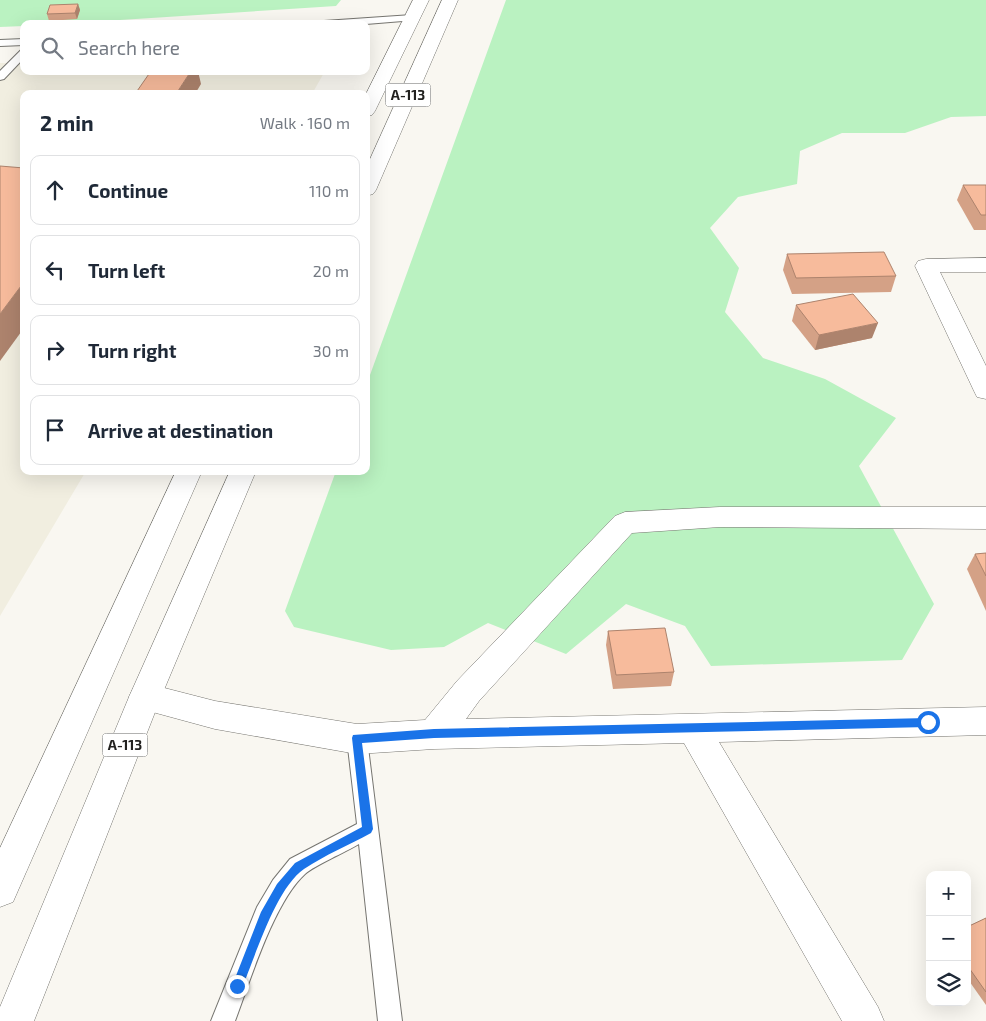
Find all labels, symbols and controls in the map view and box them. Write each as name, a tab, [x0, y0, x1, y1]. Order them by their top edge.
search box	[20, 20, 370, 75]
icon: search	[38, 34, 66, 62]
text: Search here	[78, 36, 180, 59]
road number: А-113	[386, 84, 430, 106]
text: 2 min	[40, 110, 94, 135]
text: Walk · 160 m	[260, 113, 350, 132]
icon: ahead	[41, 176, 69, 204]
text: Continue	[88, 179, 168, 202]
text: 110 m	[309, 181, 349, 200]
icon: left	[41, 256, 69, 284]
text: Turn left	[88, 259, 165, 282]
text: 20 m	[313, 261, 349, 280]
icon: right	[41, 336, 69, 364]
text: Turn right	[88, 339, 176, 362]
text: 30 m	[313, 341, 349, 360]
icon: arrive	[41, 416, 69, 444]
text: Arrive at destination	[88, 419, 273, 442]
route start	[917, 711, 940, 734]
road number: А-113	[102, 734, 148, 756]
map controls	[926, 871, 971, 1006]
button: +	[926, 871, 971, 916]
button: −	[926, 916, 971, 961]
button: layers	[926, 961, 971, 1006]
route end	[226, 975, 249, 998]

